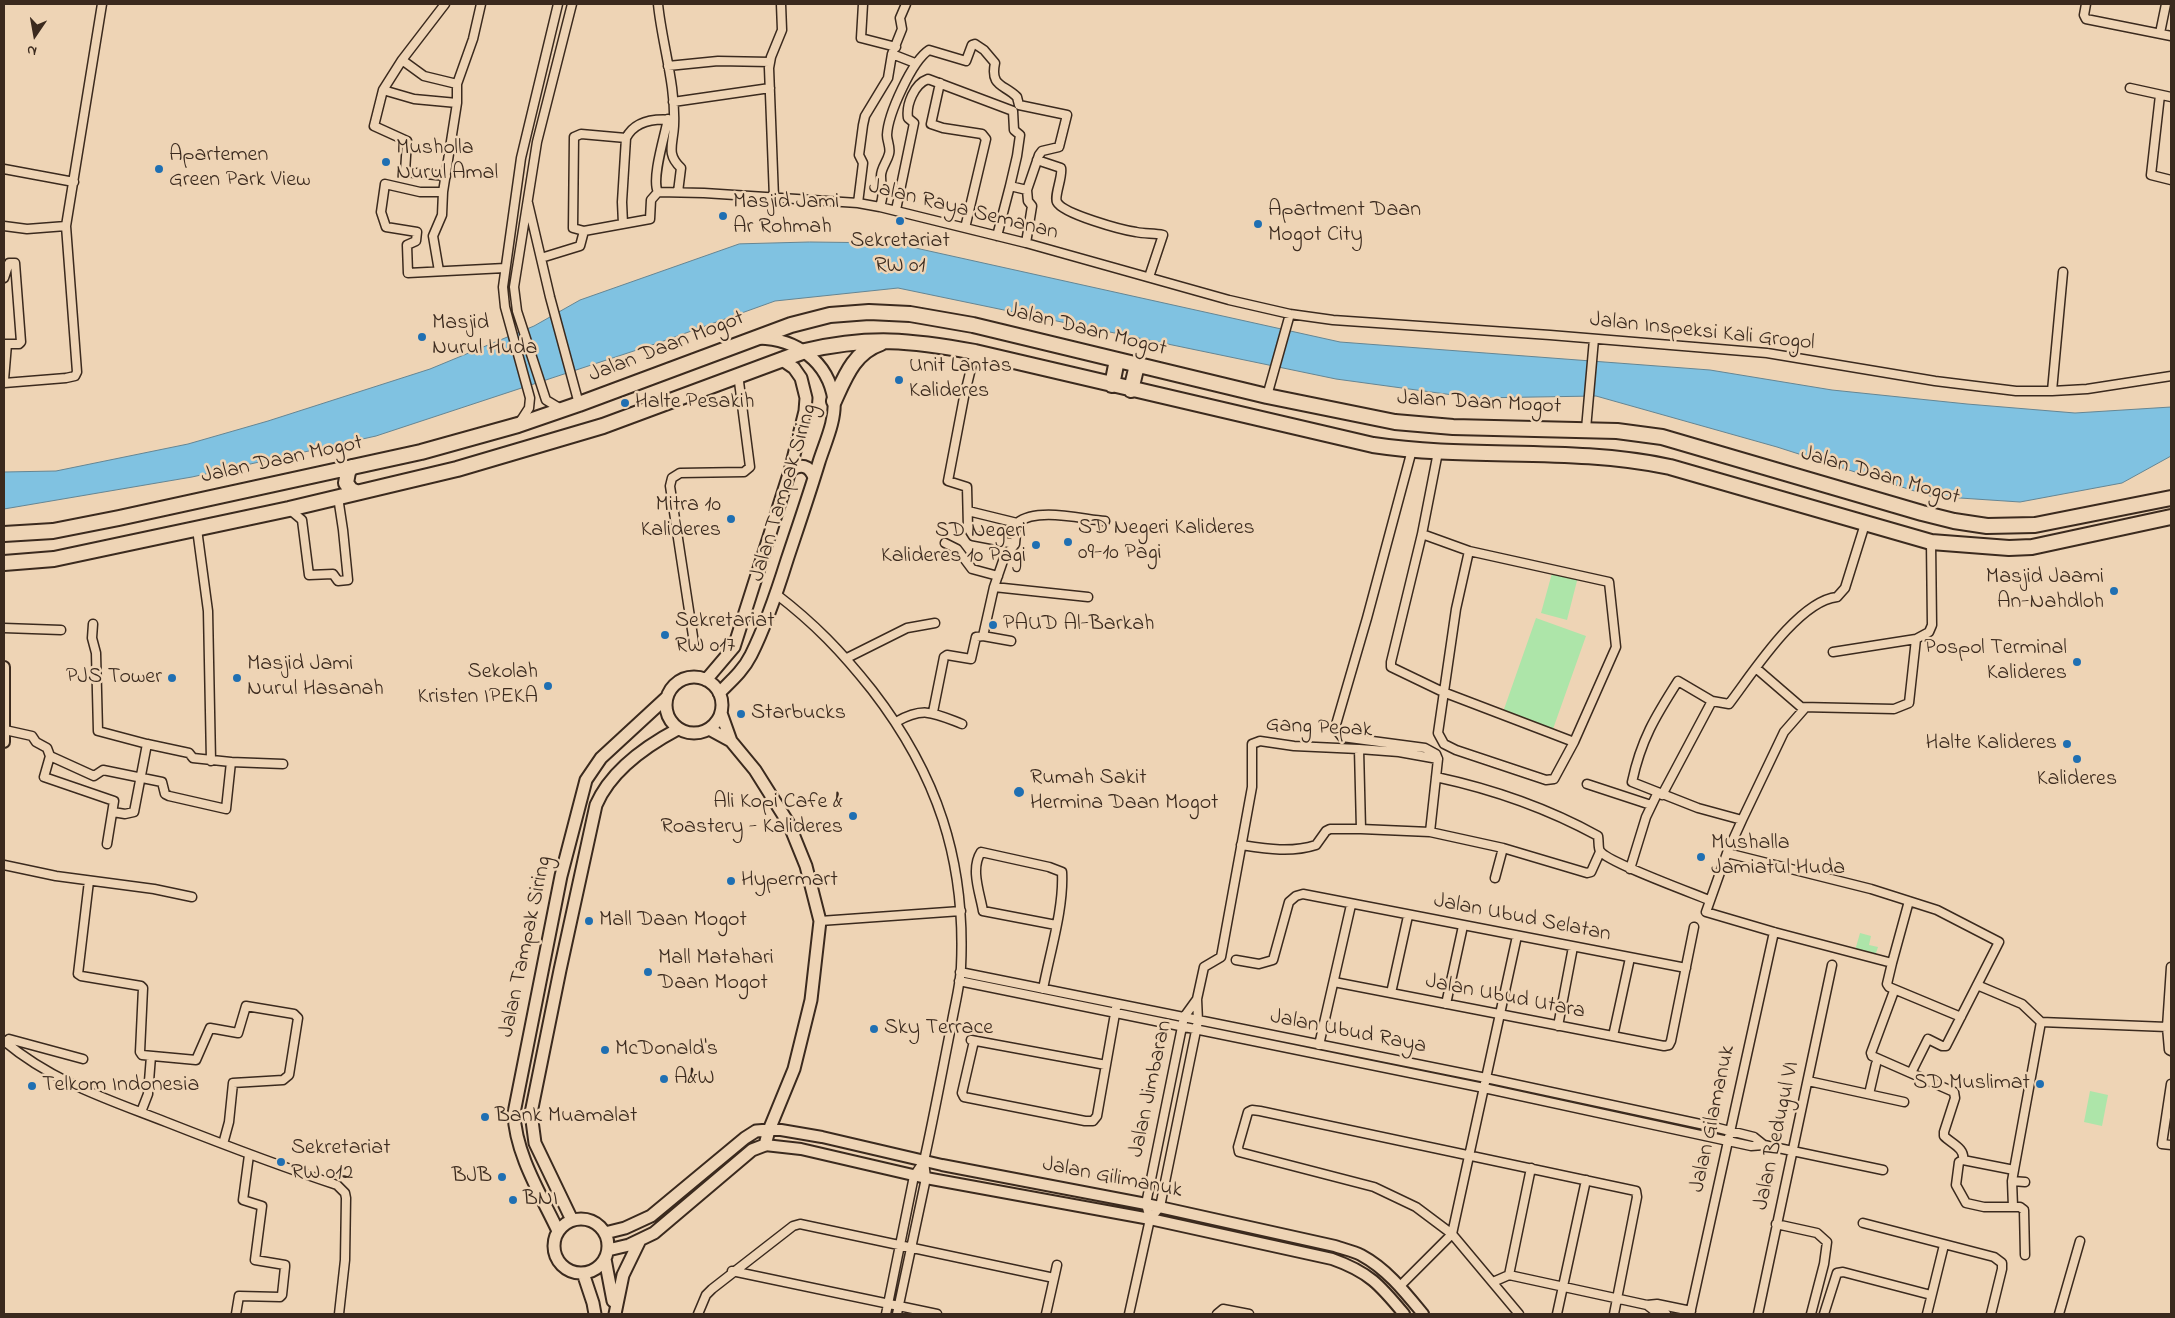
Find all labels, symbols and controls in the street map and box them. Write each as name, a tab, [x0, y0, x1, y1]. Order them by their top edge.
north arrow	[10, 10, 60, 60]
text: N	[25, 39, 39, 61]
place label: Musholla Nurul Amal	[396, 136, 498, 188]
place label: Apartemen Green Park View	[169, 143, 311, 194]
marker: Musholla Nurul Amal	[380, 156, 392, 168]
marker: Apartemen Green Park View	[153, 163, 165, 175]
street label: Jalan Raya Semanan	[865, 175, 1061, 247]
place label: Masjid Jami Ar Rohmah	[733, 190, 839, 242]
place label: Apartment Daan Mogot City	[1268, 198, 1421, 250]
marker: Masjid Jami Ar Rohmah	[717, 210, 729, 222]
marker: Sekretariat RW 01	[894, 215, 906, 227]
marker: Apartment Daan Mogot City	[1252, 218, 1264, 230]
place label: Sekretariat RW 01	[850, 229, 950, 280]
street label: Jalan Daan Mogot	[1003, 298, 1169, 364]
street label: Jalan Daan Mogot	[586, 306, 748, 390]
street label: Jalan Inspeksi Kali Grogol	[1588, 308, 1816, 358]
place label: Masjid Nurul Huda	[432, 311, 537, 362]
marker: Masjid Nurul Huda	[416, 331, 428, 343]
place label: Unit Lantas Kalideres	[909, 354, 1012, 406]
marker: Unit Lantas Kalideres	[893, 374, 905, 386]
street label: Jalan Daan Mogot	[1396, 387, 1562, 421]
place label: Halte Pesakih	[635, 390, 755, 416]
marker: Halte Pesakih	[619, 397, 631, 409]
street label: Jalan Tampak Siring	[745, 401, 825, 585]
street label: Jalan Daan Mogot	[199, 431, 365, 491]
street label: Jalan Daan Mogot	[1797, 442, 1963, 512]
place label: Mitra 10 Kalideres	[641, 493, 721, 544]
marker: Mitra 10 Kalideres	[725, 513, 737, 525]
place label: SD Negeri Kalideres 09-10 Pagi	[1078, 516, 1255, 568]
place label: SD Negeri Kalideres 10 Pagi	[881, 519, 1026, 570]
marker: SD Negeri Kalideres 09-10 Pagi	[1062, 536, 1074, 548]
marker: SD Negeri Kalideres 10 Pagi	[1030, 539, 1042, 551]
place label: Masjid Jaami An-Nahdloh	[1986, 565, 2104, 616]
marker: Masjid Jaami An-Nahdloh	[2108, 585, 2120, 597]
place label: Sekretariat RW 017	[675, 609, 775, 660]
place label: PAUD Al-Barkah	[1003, 612, 1154, 638]
marker: PAUD Al-Barkah	[987, 619, 999, 631]
marker: Sekretariat RW 017	[659, 629, 671, 641]
place label: Pospol Terminal Kalideres	[1924, 636, 2067, 688]
place label: Masjid Jami Nurul Hasanah	[247, 652, 384, 704]
marker: Pospol Terminal Kalideres	[2071, 656, 2083, 668]
place label: Sekolah Kristen IPEKA	[418, 660, 538, 711]
place label: PJS Tower	[66, 665, 162, 691]
marker: PJS Tower	[166, 672, 178, 684]
marker: Masjid Jami Nurul Hasanah	[231, 672, 243, 684]
marker: Sekolah Kristen IPEKA	[542, 680, 554, 692]
place label: Starbucks	[751, 701, 846, 727]
marker: Starbucks	[735, 708, 747, 720]
street label: Gang Pepak	[1265, 713, 1373, 745]
place label: Halte Kalideres	[1926, 731, 2057, 757]
marker: Halte Kalideres	[2061, 738, 2073, 750]
marker: Kalideres	[2071, 753, 2083, 765]
place label: Rumah Sakit Hermina Daan Mogot	[1030, 766, 1218, 818]
place label: Kalideres	[2037, 767, 2117, 793]
marker: Rumah Sakit Hermina Daan Mogot	[1012, 785, 1026, 799]
place label: Ali Kopi Cafe & Roastery - Kalideres	[660, 790, 843, 841]
marker: Ali Kopi Cafe & Roastery - Kalideres	[847, 810, 859, 822]
place label: Mushalla Jamiatul Huda	[1711, 831, 1845, 882]
marker: Mushalla Jamiatul Huda	[1695, 851, 1707, 863]
street label: Jalan Tampak Siring	[495, 854, 559, 1040]
place label: Hypermart	[741, 868, 838, 894]
marker: Hypermart	[725, 875, 737, 887]
street label: Jalan Ubud Selatan	[1431, 889, 1613, 949]
place label: Mall Daan Mogot	[599, 908, 747, 934]
marker: Mall Daan Mogot	[583, 915, 595, 927]
place label: Mall Matahari Daan Mogot	[658, 946, 774, 998]
marker: Mall Matahari Daan Mogot	[642, 966, 654, 978]
street label: Jalan Ubud Utara	[1423, 970, 1587, 1026]
street label: Jalan Ubud Raya	[1268, 1005, 1428, 1061]
place label: Sky Terrace	[884, 1016, 993, 1042]
street label: Jalan Jimbaran	[1125, 1018, 1179, 1160]
marker: Sky Terrace	[868, 1023, 880, 1035]
place label: McDonald's	[615, 1037, 718, 1063]
street label: Jalan Gilamanuk	[1686, 1043, 1742, 1195]
marker: McDonald's	[599, 1044, 611, 1056]
street label: Jalan Bedugul VI	[1749, 1059, 1807, 1213]
place label: A&W	[674, 1066, 715, 1092]
place label: SD Muslimat	[1913, 1071, 2030, 1097]
place label: Telkom Indonesia	[42, 1073, 199, 1099]
marker: A&W	[658, 1073, 670, 1085]
marker: SD Muslimat	[2034, 1078, 2046, 1090]
marker: Telkom Indonesia	[26, 1080, 38, 1092]
place label: Bank Muamalat	[495, 1104, 637, 1130]
marker: Bank Muamalat	[479, 1111, 491, 1123]
place label: Sekretariat RW 012	[291, 1136, 391, 1188]
street label: Jalan Gilimanuk	[1040, 1153, 1184, 1205]
marker: Sekretariat RW 012	[275, 1156, 287, 1168]
place label: BJB	[452, 1164, 492, 1190]
marker: BJB	[496, 1171, 508, 1183]
place label: BNI	[523, 1187, 558, 1213]
marker: BNI	[507, 1194, 519, 1206]

